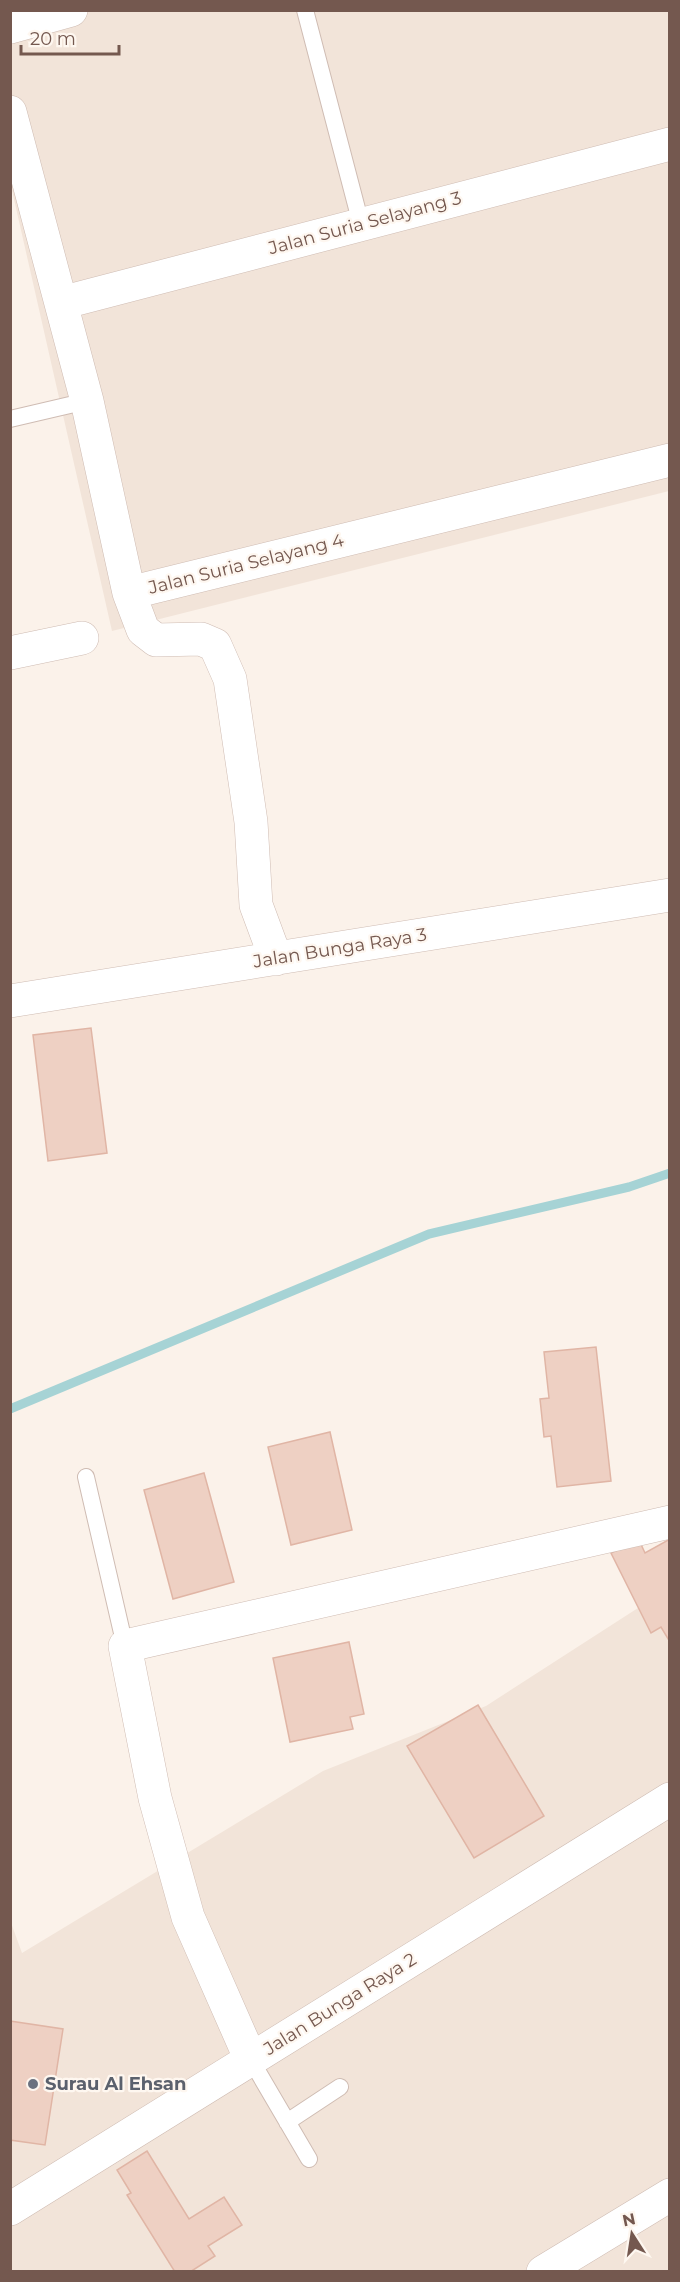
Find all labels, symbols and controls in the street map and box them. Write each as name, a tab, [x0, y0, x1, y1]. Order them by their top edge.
scale bar	[21, 18, 118, 56]
text: 20 m	[30, 28, 76, 50]
street label: Jalan Suria Selayang 3	[265, 187, 464, 260]
street label: Jalan Suria Selayang 4	[145, 529, 346, 599]
street label: Jalan Bunga Raya 3	[251, 923, 428, 973]
street label: Jalan Bunga Raya 2	[259, 1948, 420, 2060]
place label: Surau Al Ehsan	[45, 2073, 186, 2095]
marker: Surau Al Ehsan	[26, 2077, 40, 2091]
north arrow	[602, 2204, 662, 2264]
text: N	[621, 2209, 637, 2230]

